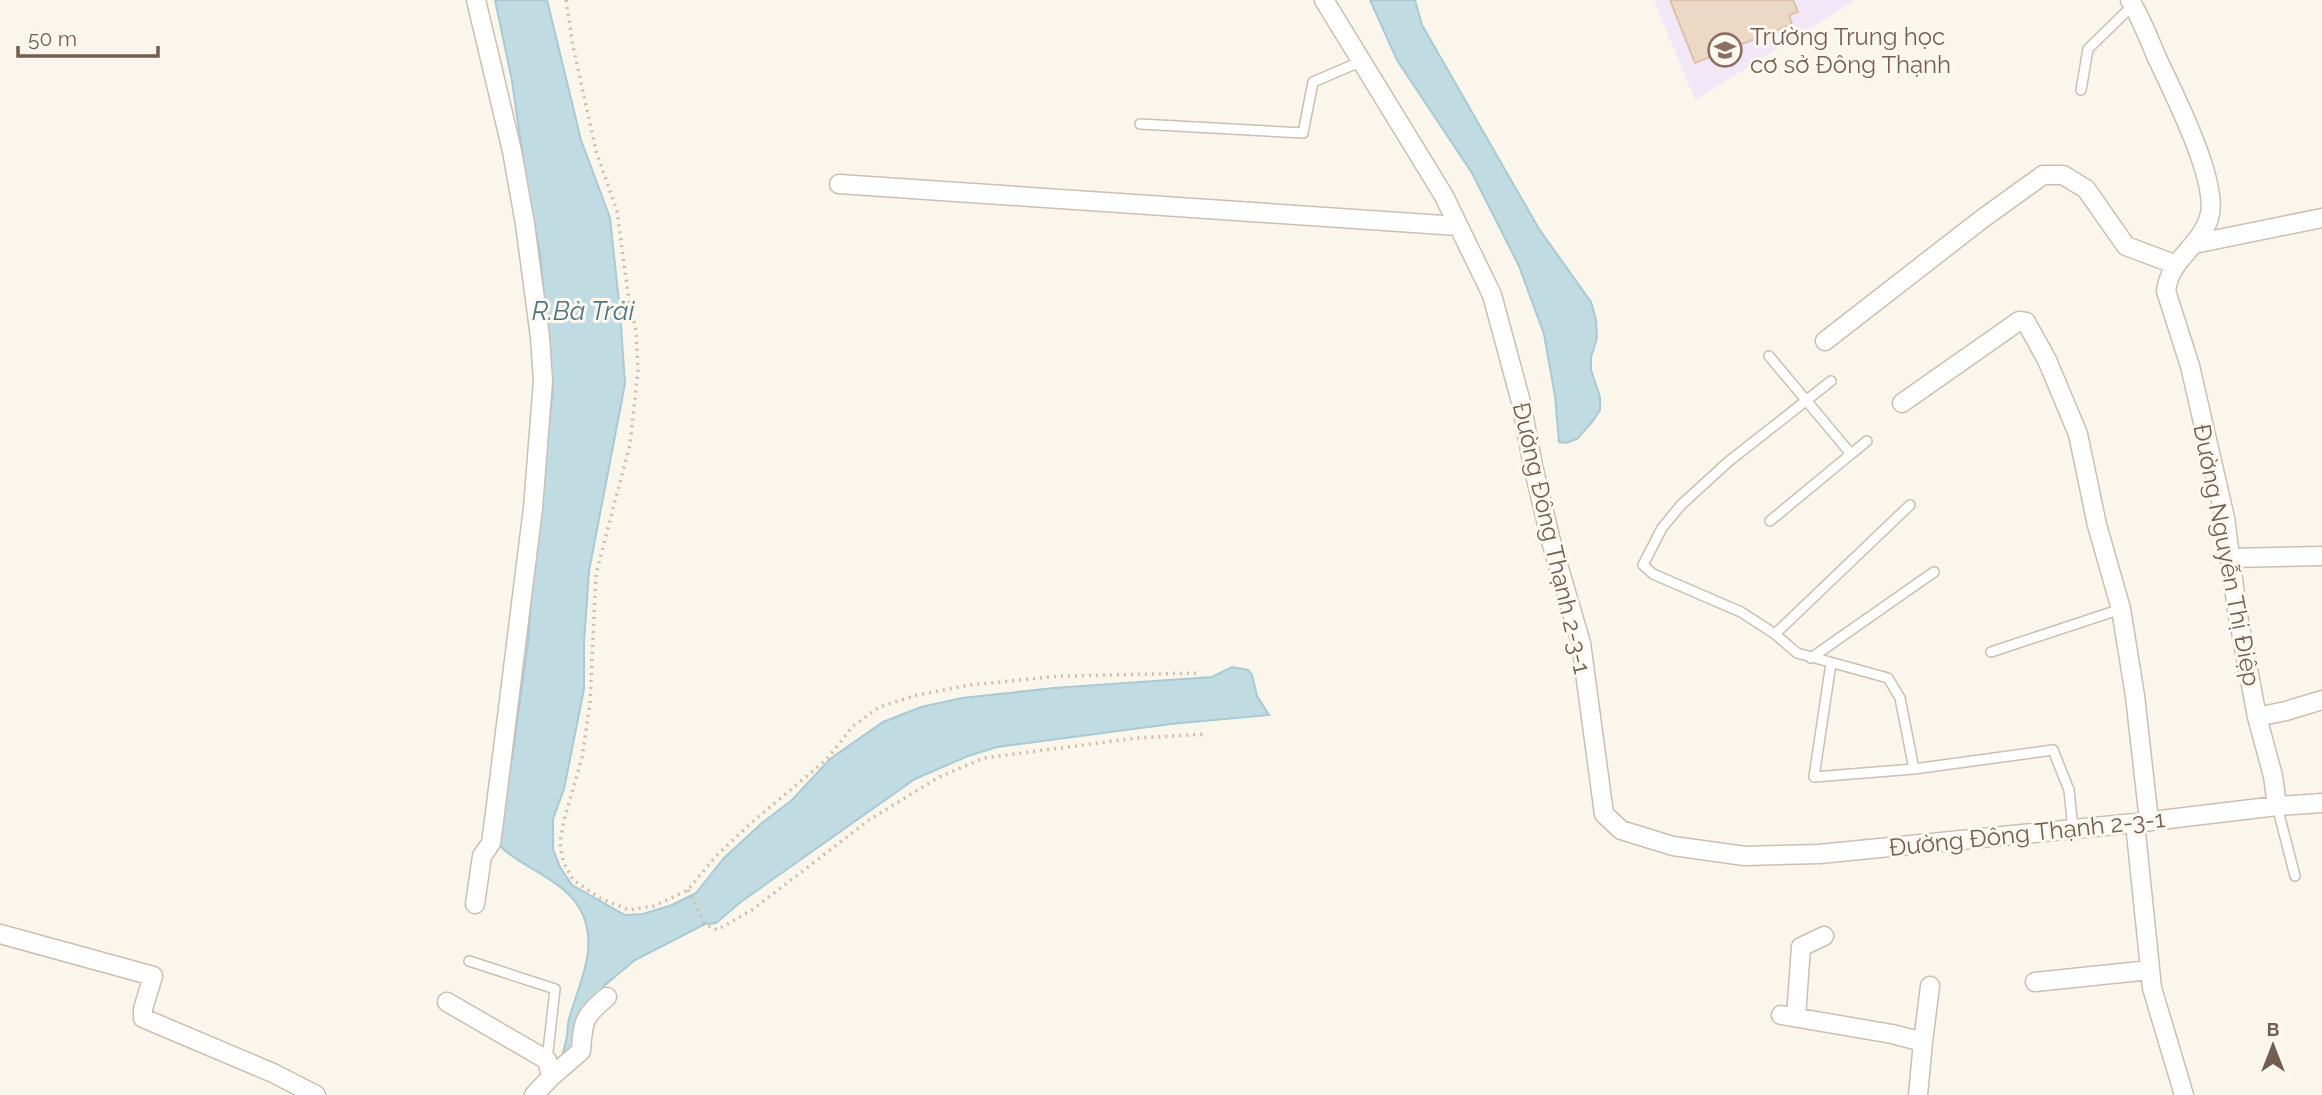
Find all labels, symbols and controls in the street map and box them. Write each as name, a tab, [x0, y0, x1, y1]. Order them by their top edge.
scale bar	[18, 14, 158, 58]
place label: Trường Trung học cơ sở Đông Thạnh	[1750, 22, 1951, 79]
text: 50 m	[28, 26, 77, 51]
school or university icon: Trường Trung học cơ sở Đông Thạnh	[1706, 31, 1744, 69]
water label: R.Bà Trải	[532, 296, 636, 326]
street label: Đường Đông Thạnh 2-3-1	[1507, 400, 1597, 676]
street label: Đường Nguyễn Thị Điệp	[2187, 422, 2267, 688]
street label: Đường Đông Thạnh 2-3-1	[1888, 804, 2166, 862]
north arrow	[2238, 1011, 2308, 1081]
text: B	[2267, 1018, 2280, 1040]

